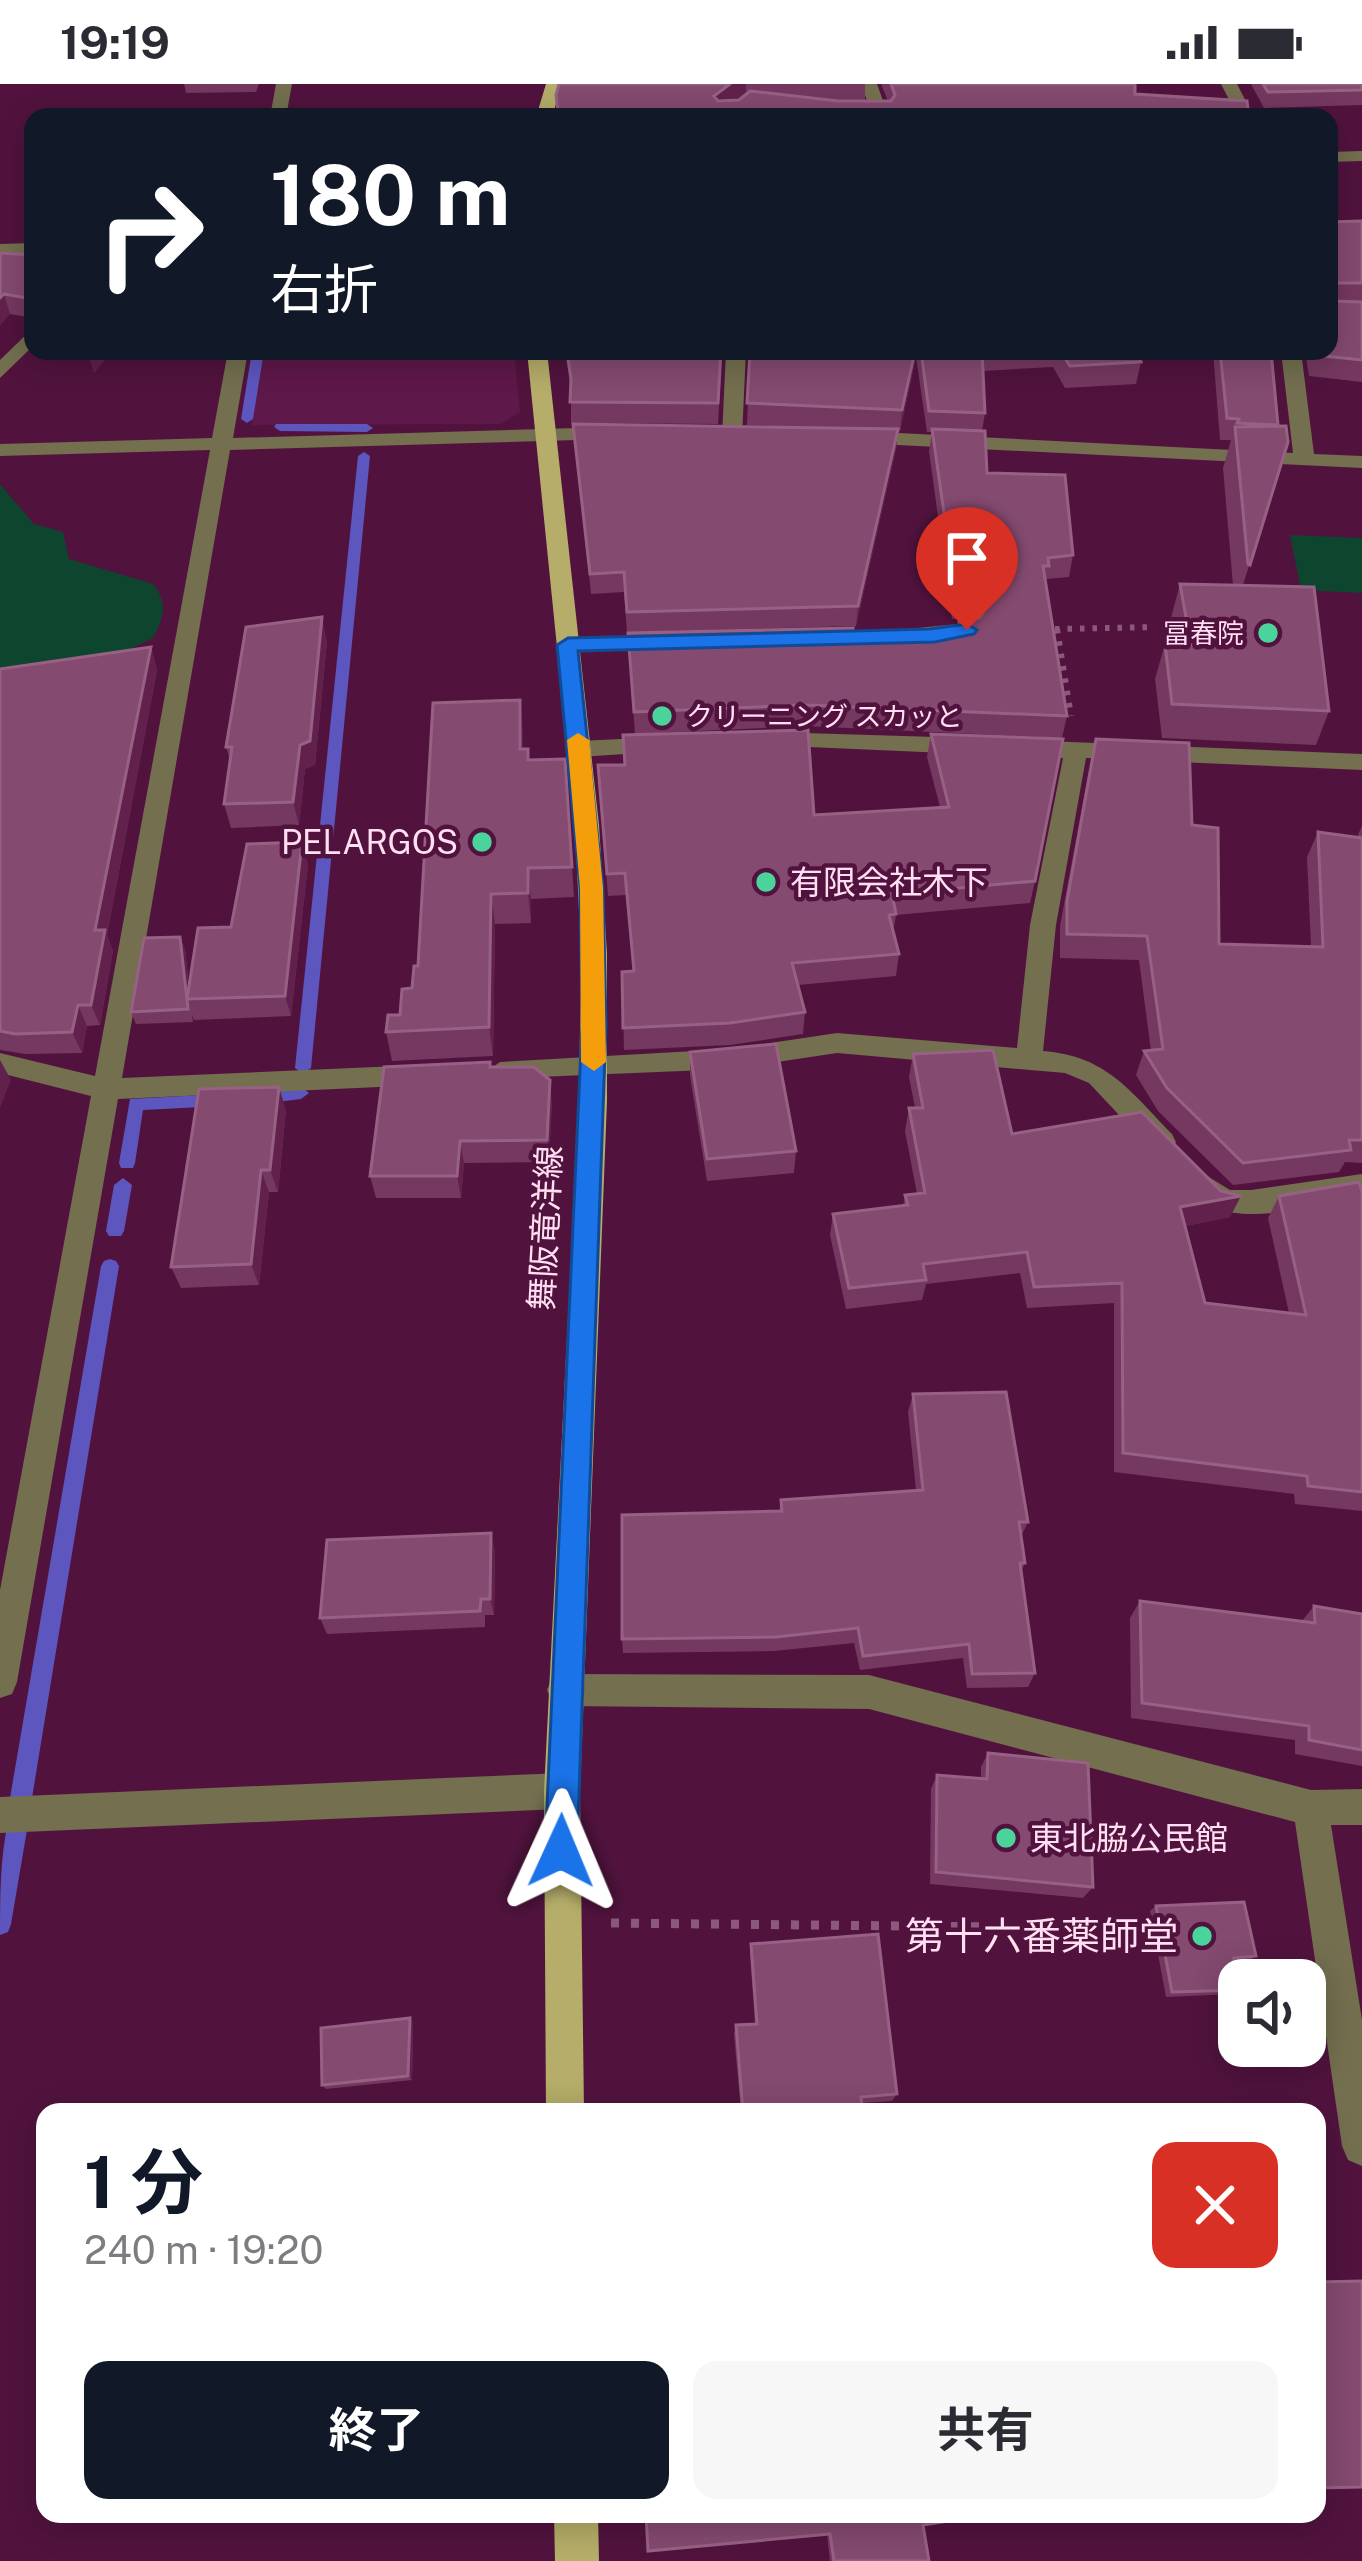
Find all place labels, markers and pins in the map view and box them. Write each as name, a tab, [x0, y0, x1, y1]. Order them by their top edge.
pin	[916, 507, 1018, 630]
place label: 冨春院	[1163, 617, 1244, 649]
marker: 冨春院	[1255, 620, 1281, 646]
place label: クリーニング スカッと	[686, 700, 963, 732]
marker: クリーニング スカッと	[649, 703, 675, 729]
place label: PELARGOS	[281, 823, 458, 861]
marker: PELARGOS	[469, 829, 495, 855]
place label: 有限会社木下	[790, 863, 988, 901]
marker: 有限会社木下	[753, 869, 779, 895]
place label: 東北脇公民館	[1030, 1819, 1228, 1857]
marker: 東北脇公民館	[993, 1825, 1019, 1851]
place label: 第十六番薬師堂	[905, 1913, 1178, 1959]
marker: 第十六番薬師堂	[1189, 1923, 1215, 1949]

